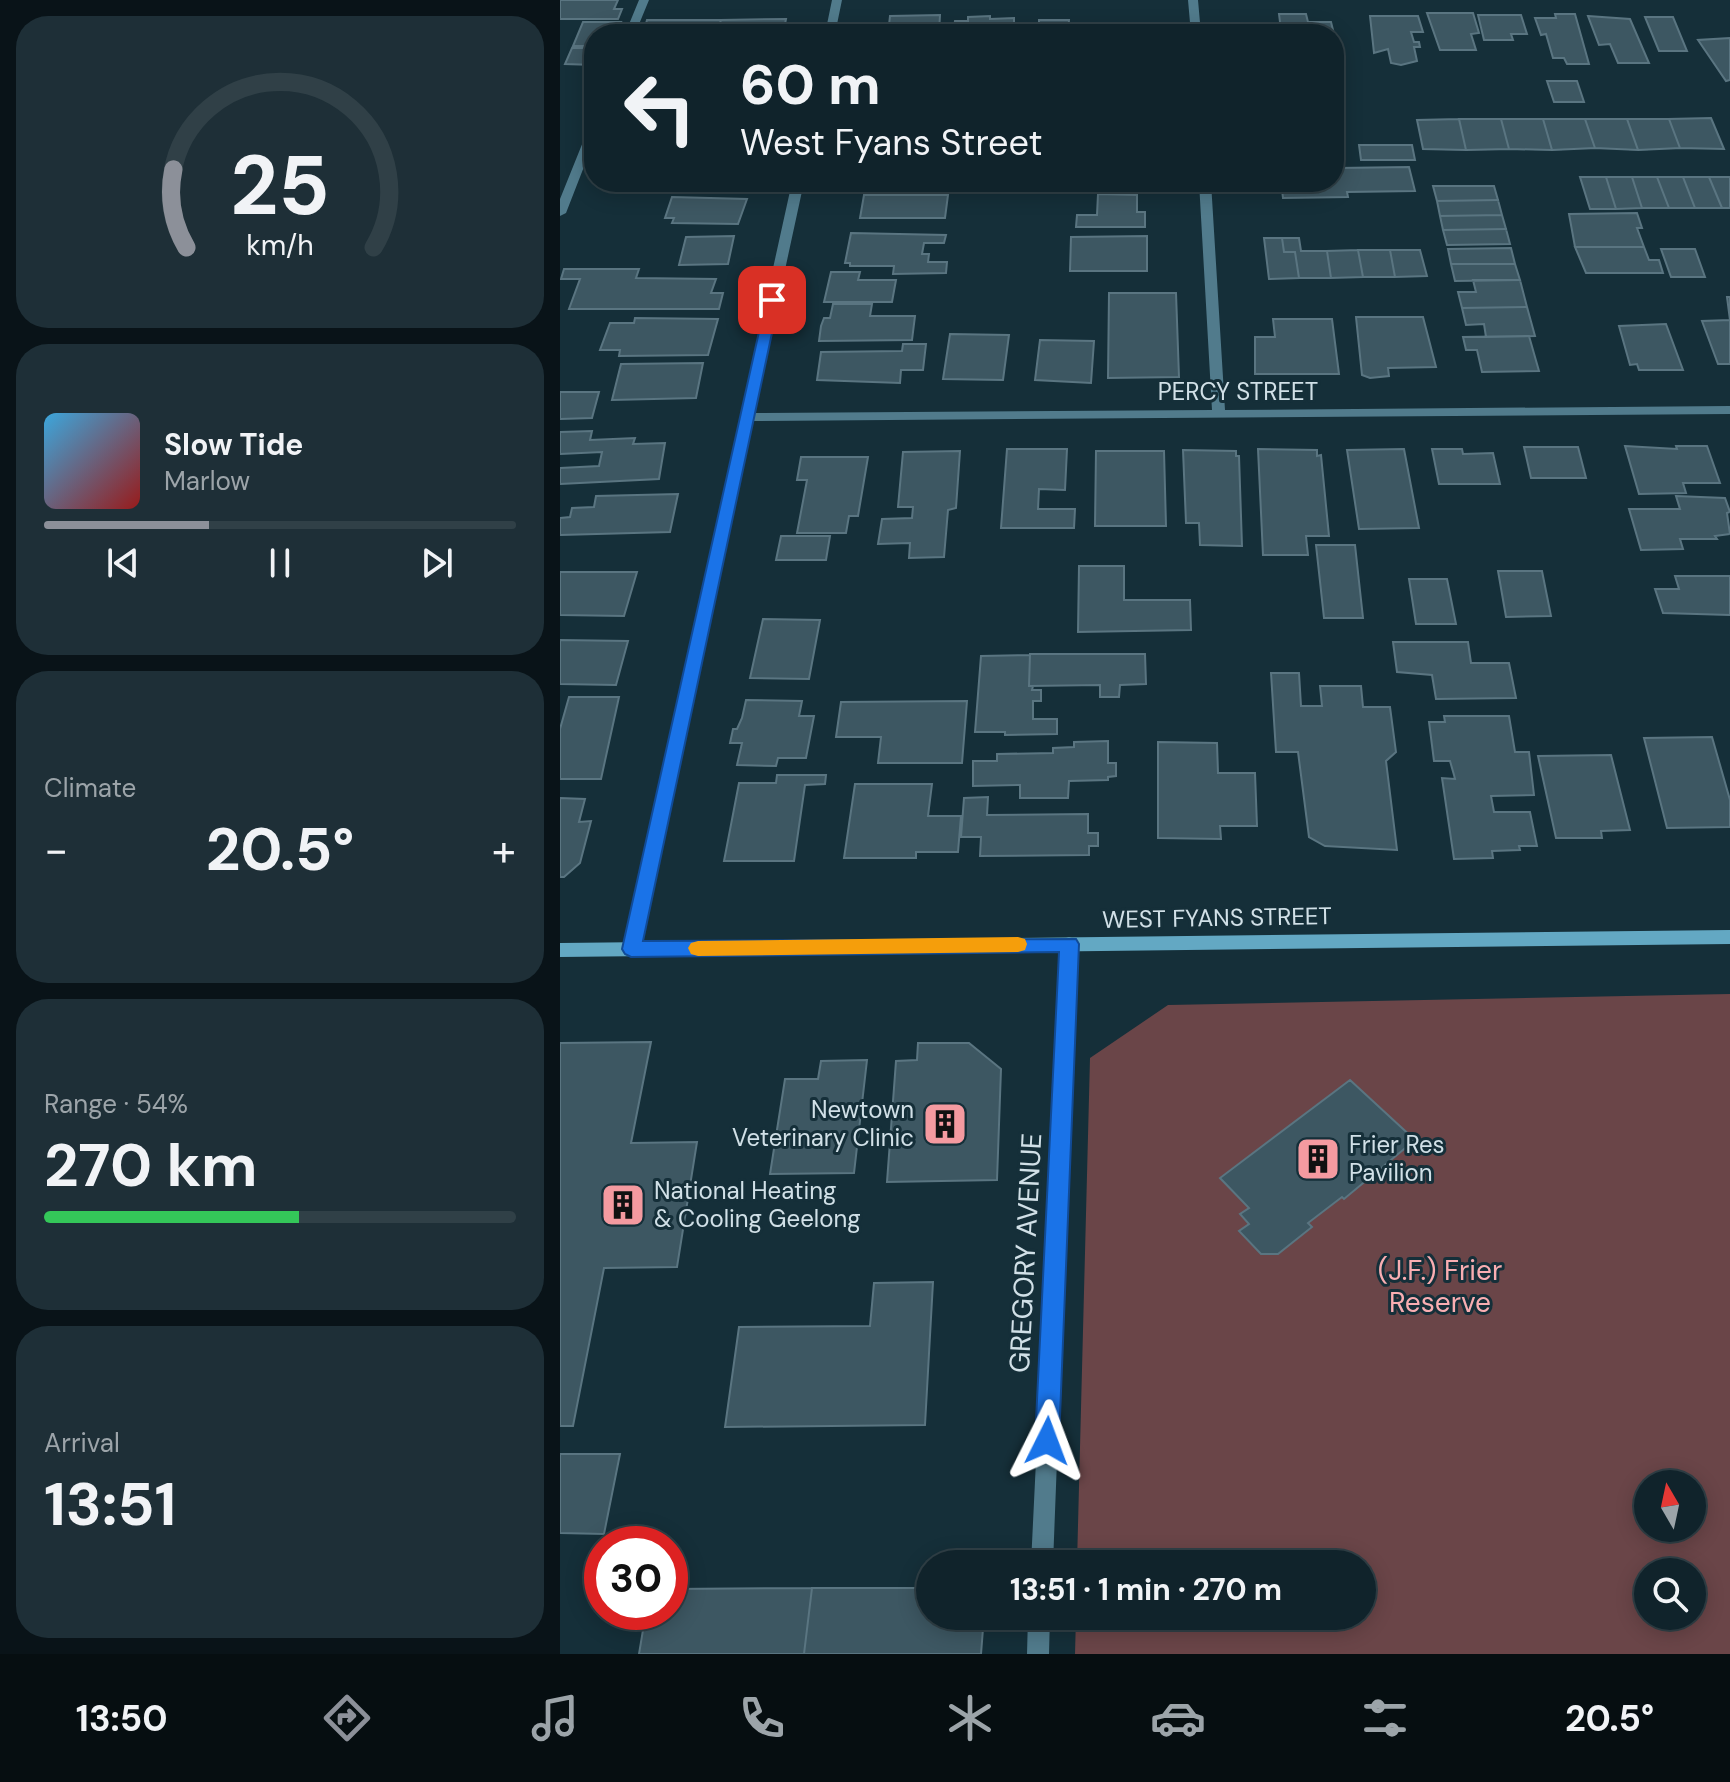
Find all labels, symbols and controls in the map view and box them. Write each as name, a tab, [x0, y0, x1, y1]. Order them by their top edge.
text: 60 m	[740, 48, 881, 121]
icon: left	[608, 56, 712, 160]
text: West Fyans Street	[740, 119, 1043, 166]
text: 25	[230, 130, 330, 239]
text: km/h	[246, 227, 314, 264]
pin	[738, 266, 806, 334]
icon: arrive	[750, 278, 794, 322]
street label: PERCY STREET	[1158, 376, 1318, 407]
text: Slow Tide	[164, 425, 303, 464]
text: Marlow	[164, 464, 250, 498]
icon: previous	[101, 541, 145, 585]
icon: pause	[258, 541, 302, 585]
icon: next	[415, 541, 459, 585]
text: Climate	[44, 771, 136, 805]
text: 20.5°	[206, 810, 354, 889]
text: −	[44, 821, 68, 879]
text: +	[492, 821, 516, 879]
street label: WEST FYANS STREET	[1102, 900, 1332, 935]
text: Range · 54%	[44, 1087, 188, 1121]
place label: Newtown Veterinary Clinic	[732, 1094, 914, 1153]
building icon: Newtown Veterinary Clinic	[921, 1100, 969, 1148]
text: 270 km	[44, 1126, 258, 1205]
place label: Frier Res Pavilion	[1349, 1129, 1445, 1188]
street label: GREGORY AVENUE	[1001, 1132, 1050, 1374]
building icon: Frier Res Pavilion	[1294, 1135, 1342, 1183]
place label: National Heating & Cooling Geelong	[654, 1175, 861, 1234]
building icon: National Heating & Cooling Geelong	[599, 1181, 647, 1229]
park label: (J.F.) Frier Reserve	[1378, 1252, 1502, 1321]
position arrow	[1005, 1399, 1089, 1483]
text: Arrival	[44, 1426, 120, 1460]
text: 13:51	[44, 1465, 176, 1544]
north arrow	[1634, 1470, 1706, 1542]
map controls	[1634, 1470, 1706, 1630]
speed limit sign: 30	[584, 1526, 688, 1630]
button: search	[1634, 1558, 1706, 1630]
text: 13:51 · 1 min · 270 m	[1010, 1570, 1282, 1609]
icon: directions	[319, 1690, 375, 1746]
icon: music	[527, 1690, 583, 1746]
icon: phone	[734, 1690, 790, 1746]
icon: climate	[942, 1690, 998, 1746]
icon: car	[1150, 1690, 1206, 1746]
icon: filters	[1357, 1690, 1413, 1746]
text: 13:50	[76, 1695, 168, 1742]
text: 20.5°	[1565, 1695, 1654, 1742]

